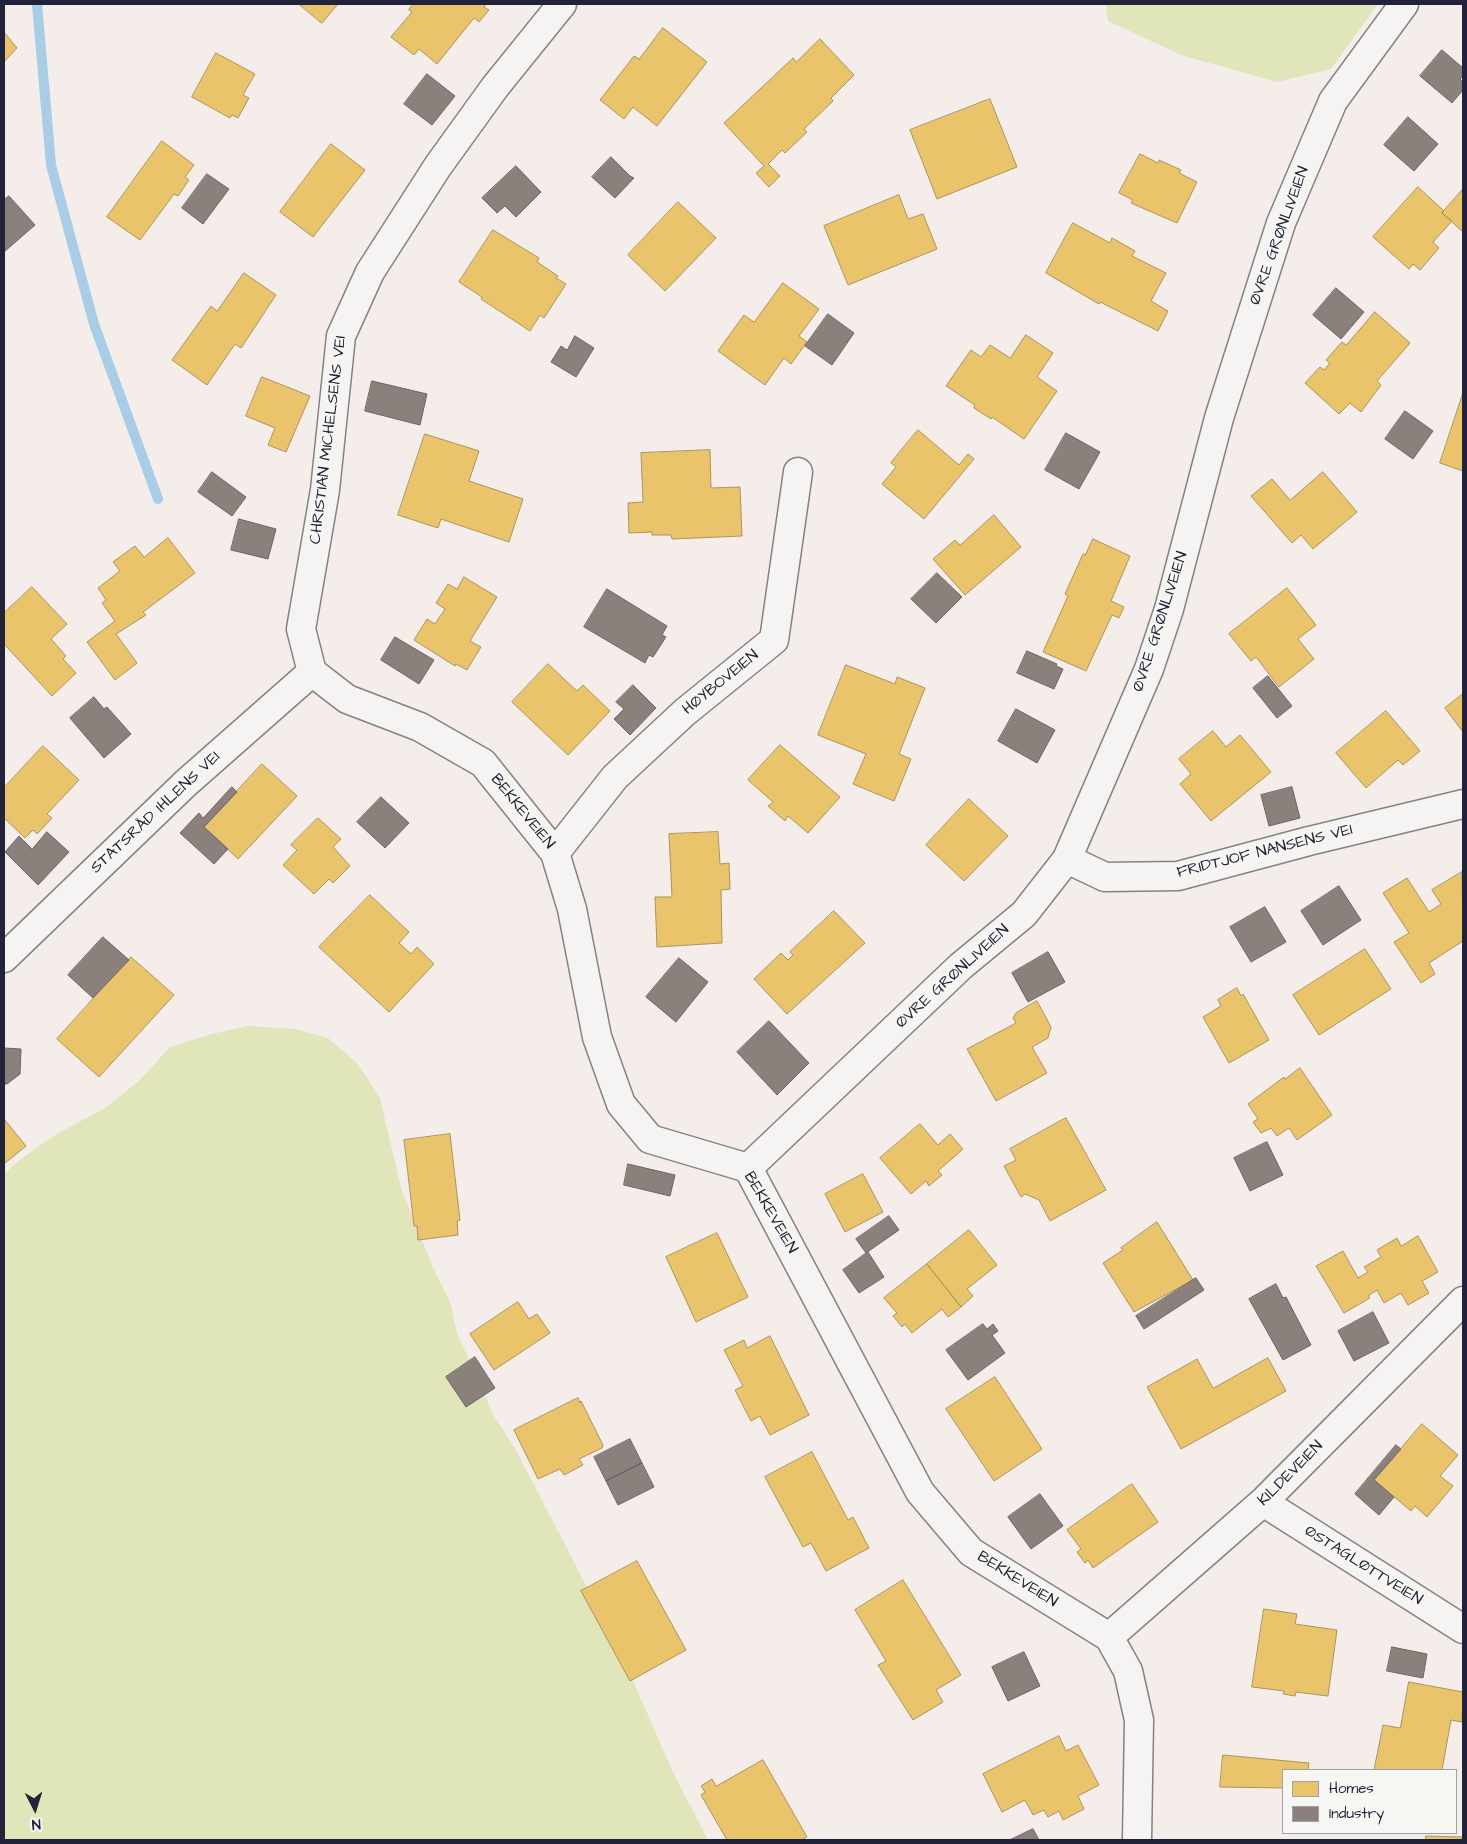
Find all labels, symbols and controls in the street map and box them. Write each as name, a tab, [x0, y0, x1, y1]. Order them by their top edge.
street label: ØVRE GRØNLIVEIEN	[1246, 164, 1314, 308]
street label: CHRISTIAN MICHELSENS VEI	[307, 335, 351, 545]
street label: ØVRE GRØNLIVEIEN	[1129, 550, 1193, 694]
street label: HØYBOVEIEN	[679, 646, 763, 720]
street label: STATSRÅD IHLENS VEI	[87, 748, 225, 878]
street label: BEKKEVEIEN	[486, 771, 558, 853]
street label: FRIDTJOF NANSENS VEI	[1175, 821, 1355, 883]
street label: ØVRE GRØNLIVEIEN	[892, 921, 1014, 1033]
street label: BEKKEVEIEN	[739, 1169, 801, 1257]
street label: KILDEVEIEN	[1254, 1437, 1328, 1511]
street label: ØSTAGLØTTVEIEN	[1300, 1522, 1426, 1610]
street label: BEKKEVEIEN	[973, 1548, 1061, 1612]
legend	[1282, 1769, 1457, 1834]
text: Homes	[1329, 1778, 1374, 1799]
north arrow	[10, 1784, 60, 1834]
text: Industry	[1329, 1803, 1384, 1824]
text: N	[31, 1814, 42, 1834]

